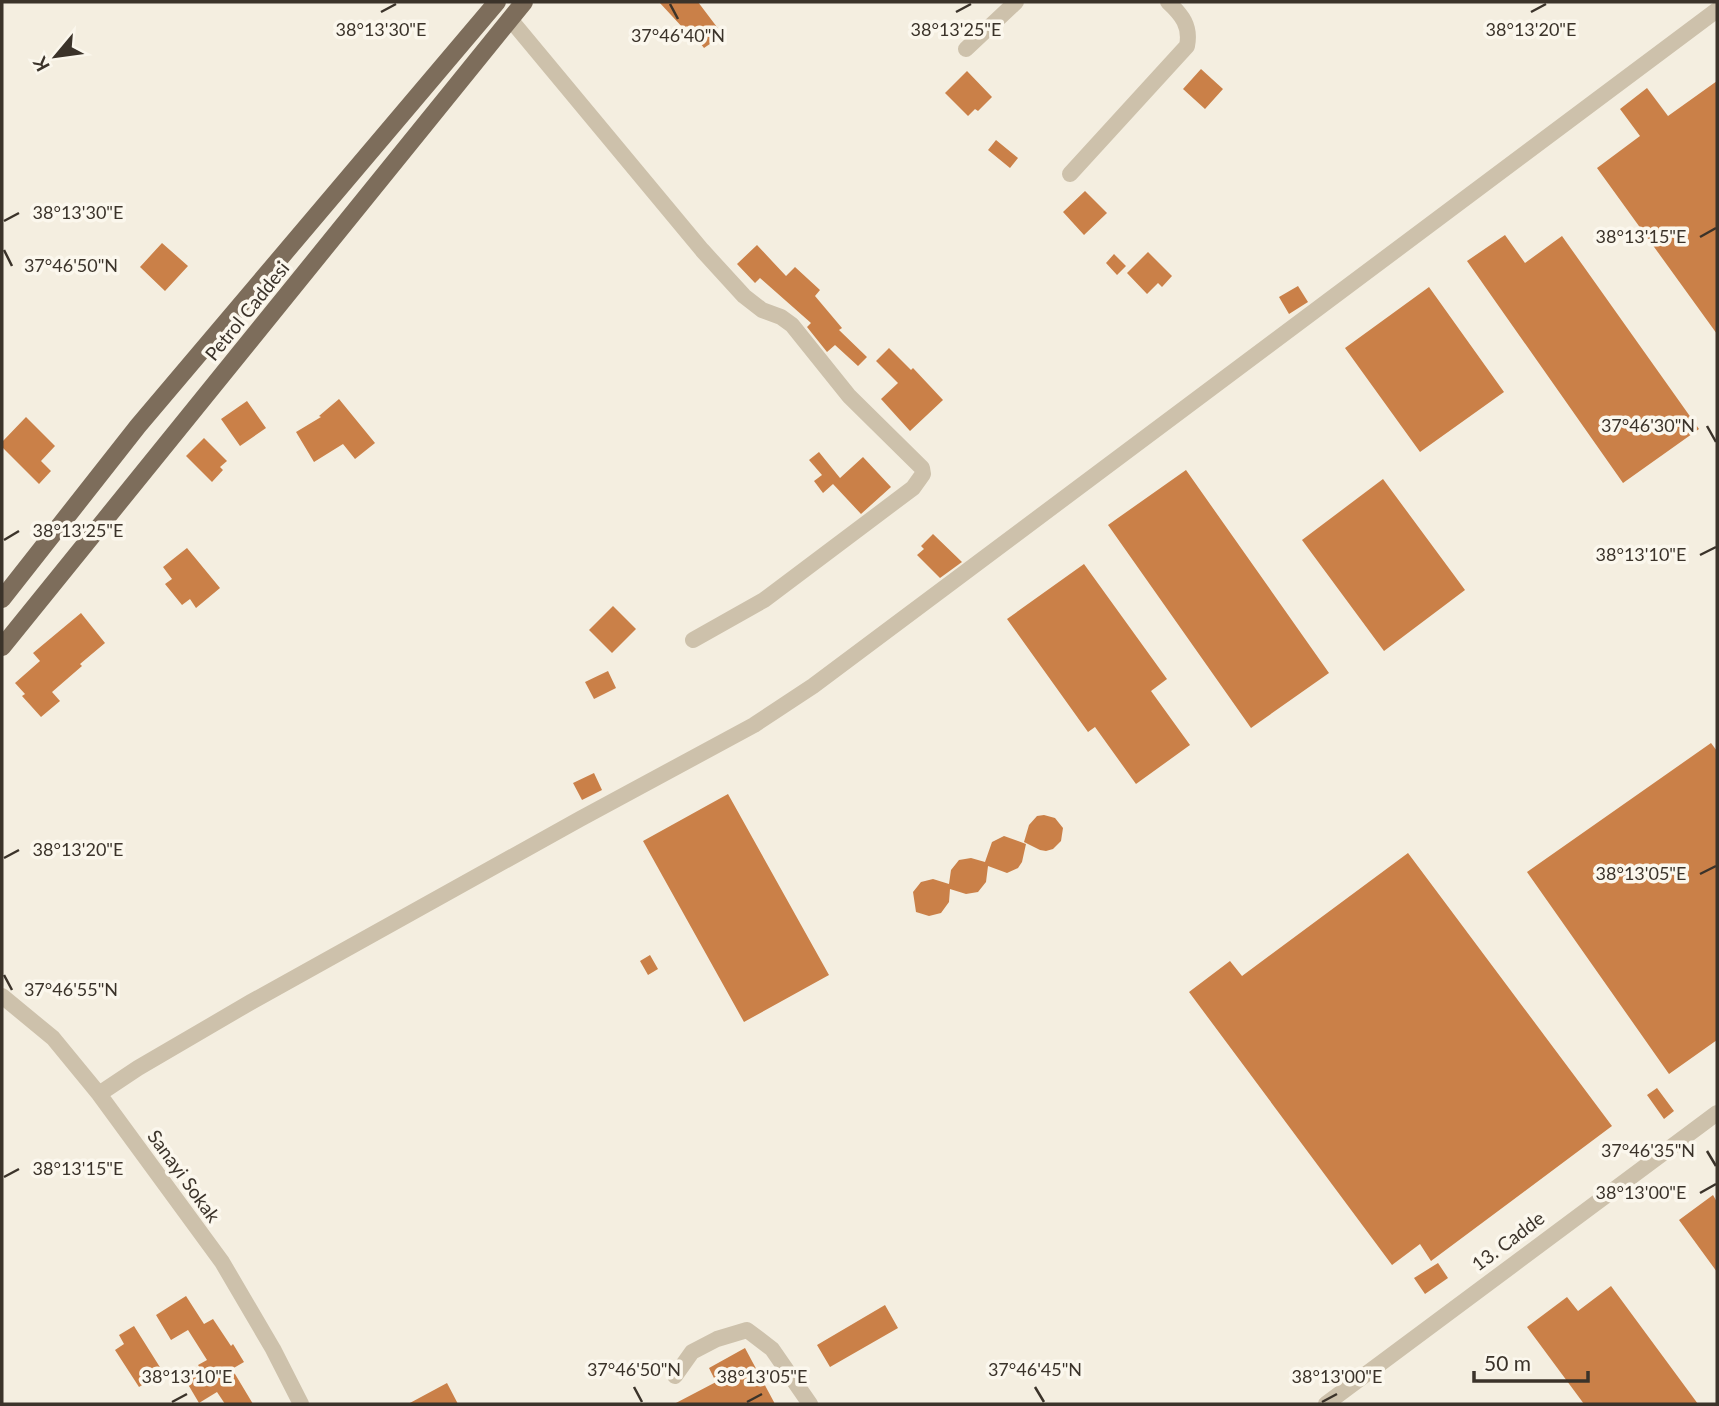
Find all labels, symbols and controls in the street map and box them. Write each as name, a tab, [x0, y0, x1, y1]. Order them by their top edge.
text: 38°13'30"E	[336, 18, 426, 40]
text: 38°13'25"E	[911, 18, 1001, 40]
text: 38°13'20"E	[1486, 18, 1576, 40]
north arrow	[21, 21, 91, 91]
text: 37°46'40"N	[631, 24, 725, 46]
text: K	[27, 52, 54, 76]
text: 38°13'30"E	[33, 201, 123, 223]
text: 38°13'15"E	[1596, 225, 1686, 247]
text: 37°46'50"N	[24, 254, 118, 276]
street label: Petrol Caddesi	[200, 257, 293, 365]
text: 37°46'30"N	[1601, 414, 1695, 436]
text: 38°13'25"E	[33, 519, 123, 541]
text: 38°13'10"E	[1596, 543, 1686, 565]
text: 38°13'20"E	[33, 838, 123, 860]
text: 38°13'05"E	[1596, 862, 1686, 884]
text: 37°46'55"N	[24, 978, 118, 1000]
street label: Sanayi Sokak	[143, 1125, 226, 1227]
text: 37°46'35"N	[1601, 1139, 1695, 1161]
text: 38°13'15"E	[33, 1157, 123, 1179]
text: 38°13'00"E	[1596, 1181, 1686, 1203]
street label: 13. Cadde	[1467, 1206, 1548, 1275]
scale bar	[1474, 1340, 1588, 1384]
text: 50 m	[1484, 1350, 1531, 1375]
text: 37°46'50"N	[587, 1358, 681, 1380]
text: 37°46'45"N	[988, 1358, 1082, 1380]
text: 38°13'10"E	[142, 1365, 232, 1387]
text: 38°13'05"E	[717, 1365, 807, 1387]
text: 38°13'00"E	[1292, 1365, 1382, 1387]

